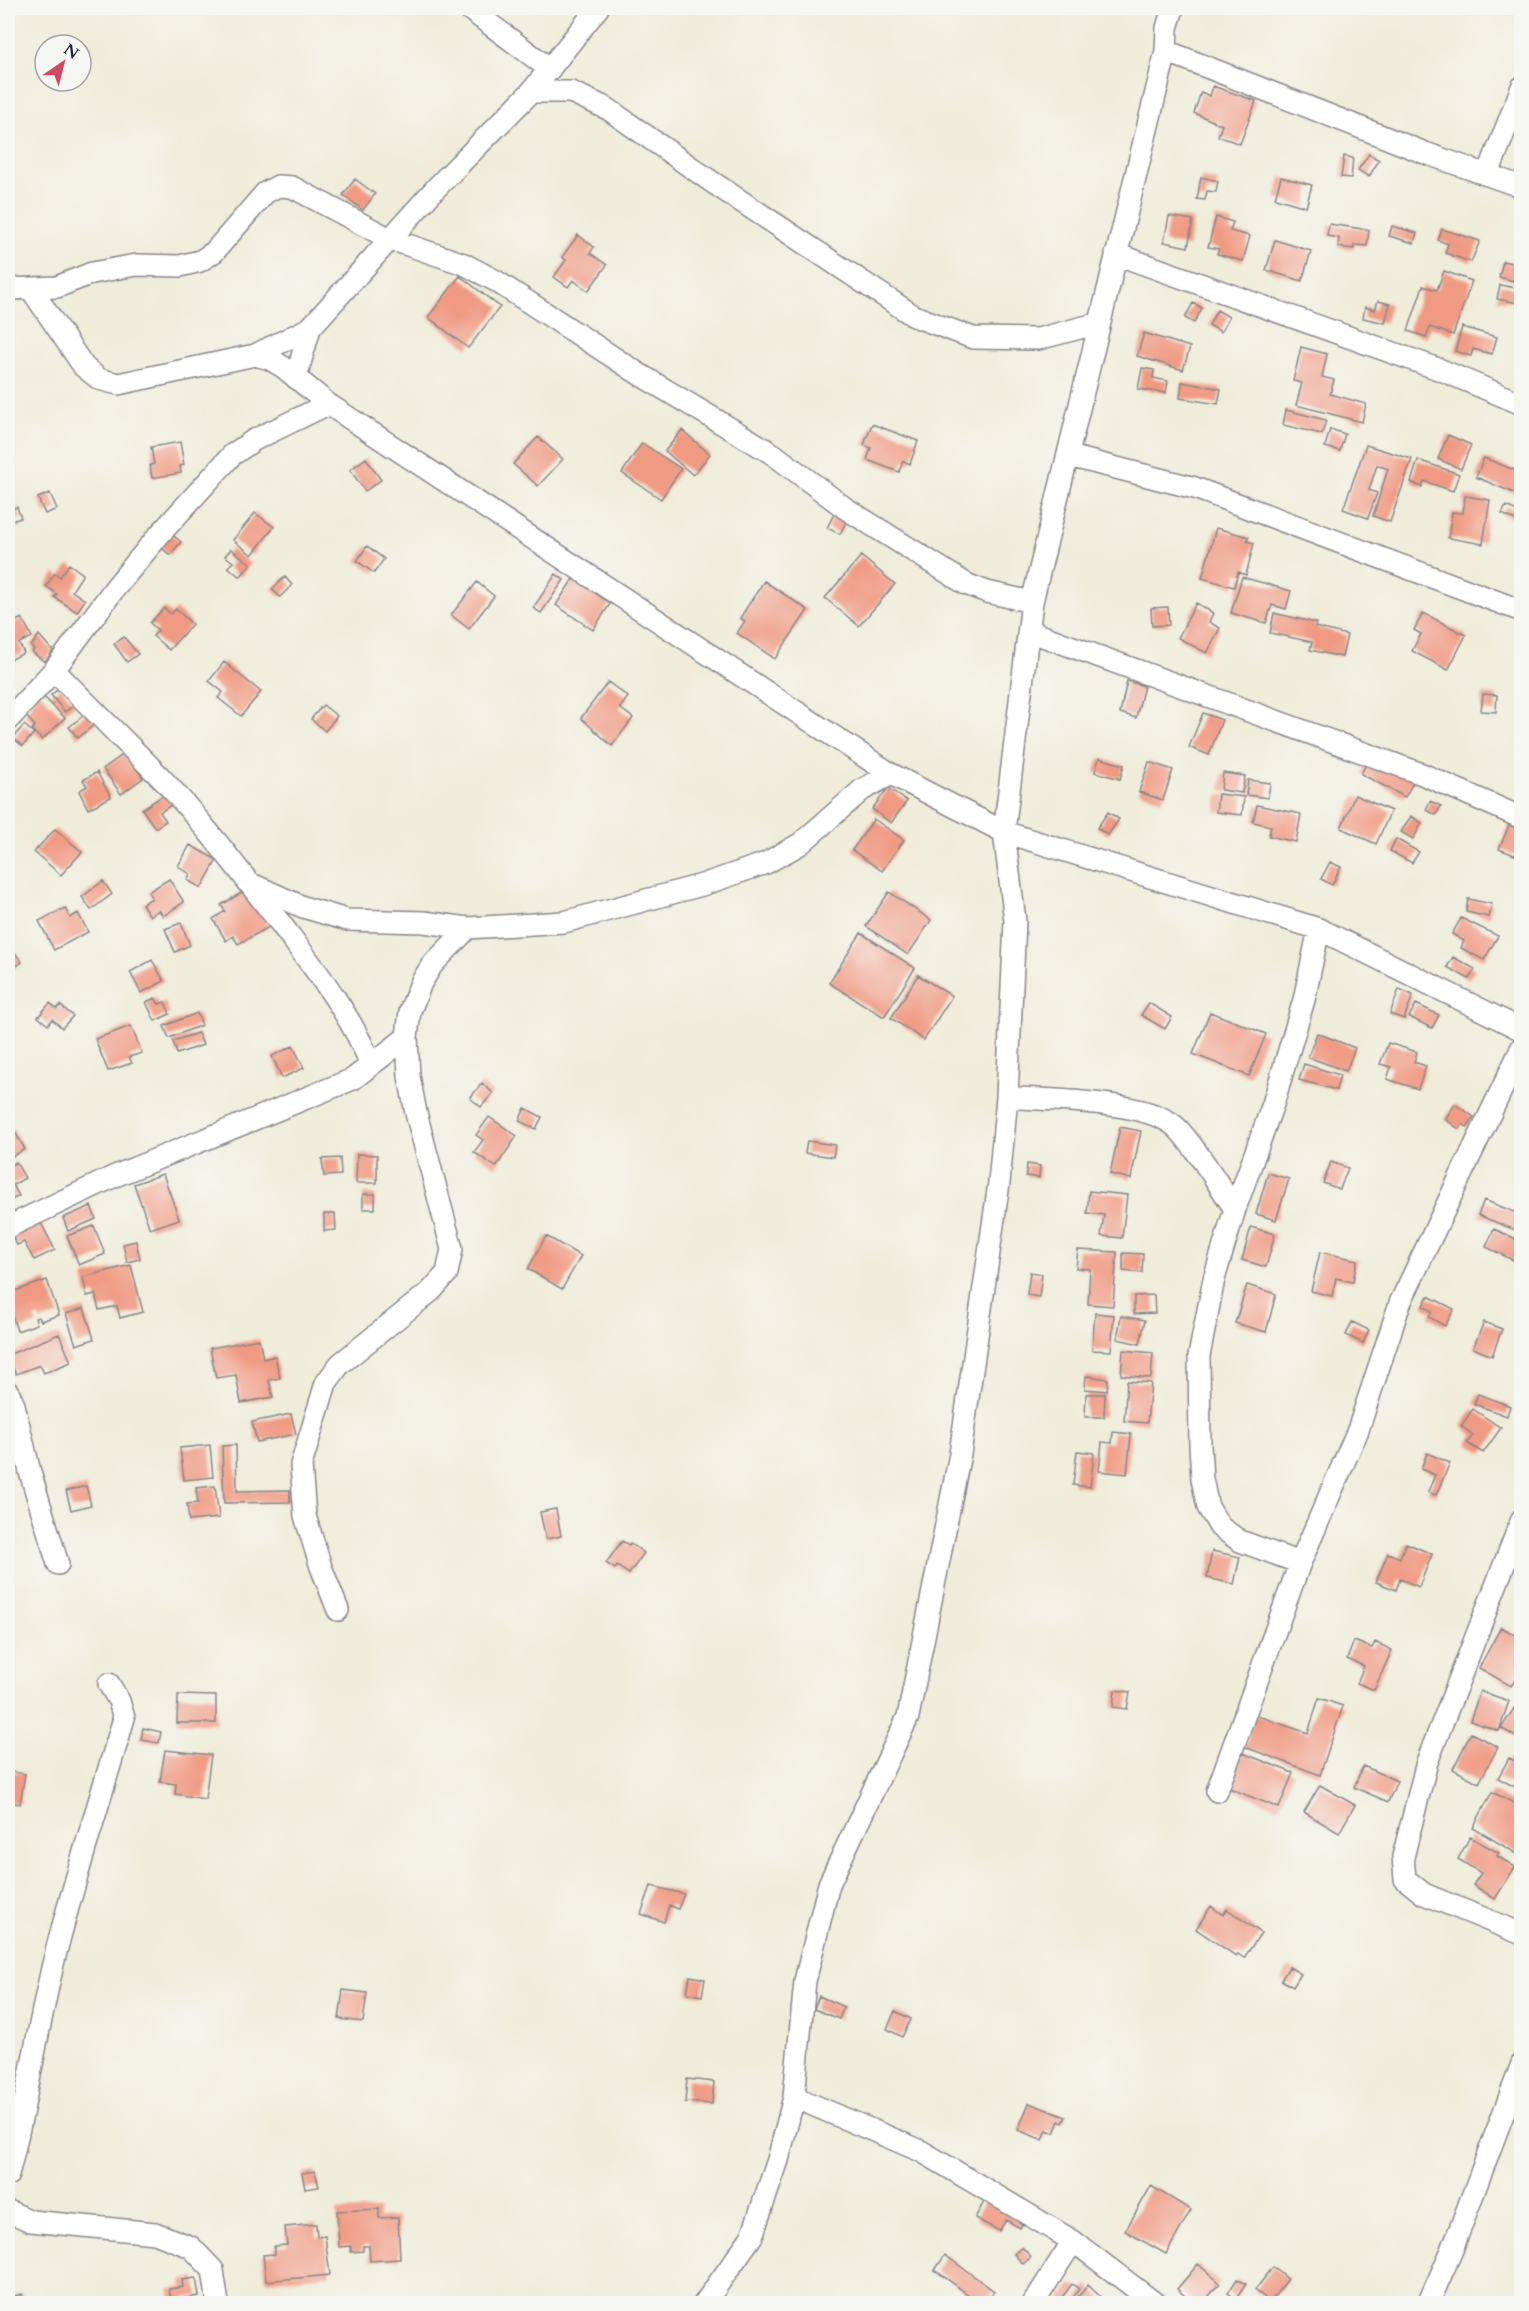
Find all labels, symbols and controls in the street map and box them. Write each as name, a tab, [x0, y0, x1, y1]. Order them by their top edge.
north arrow	[33, 33, 93, 93]
text: N	[59, 39, 83, 65]

